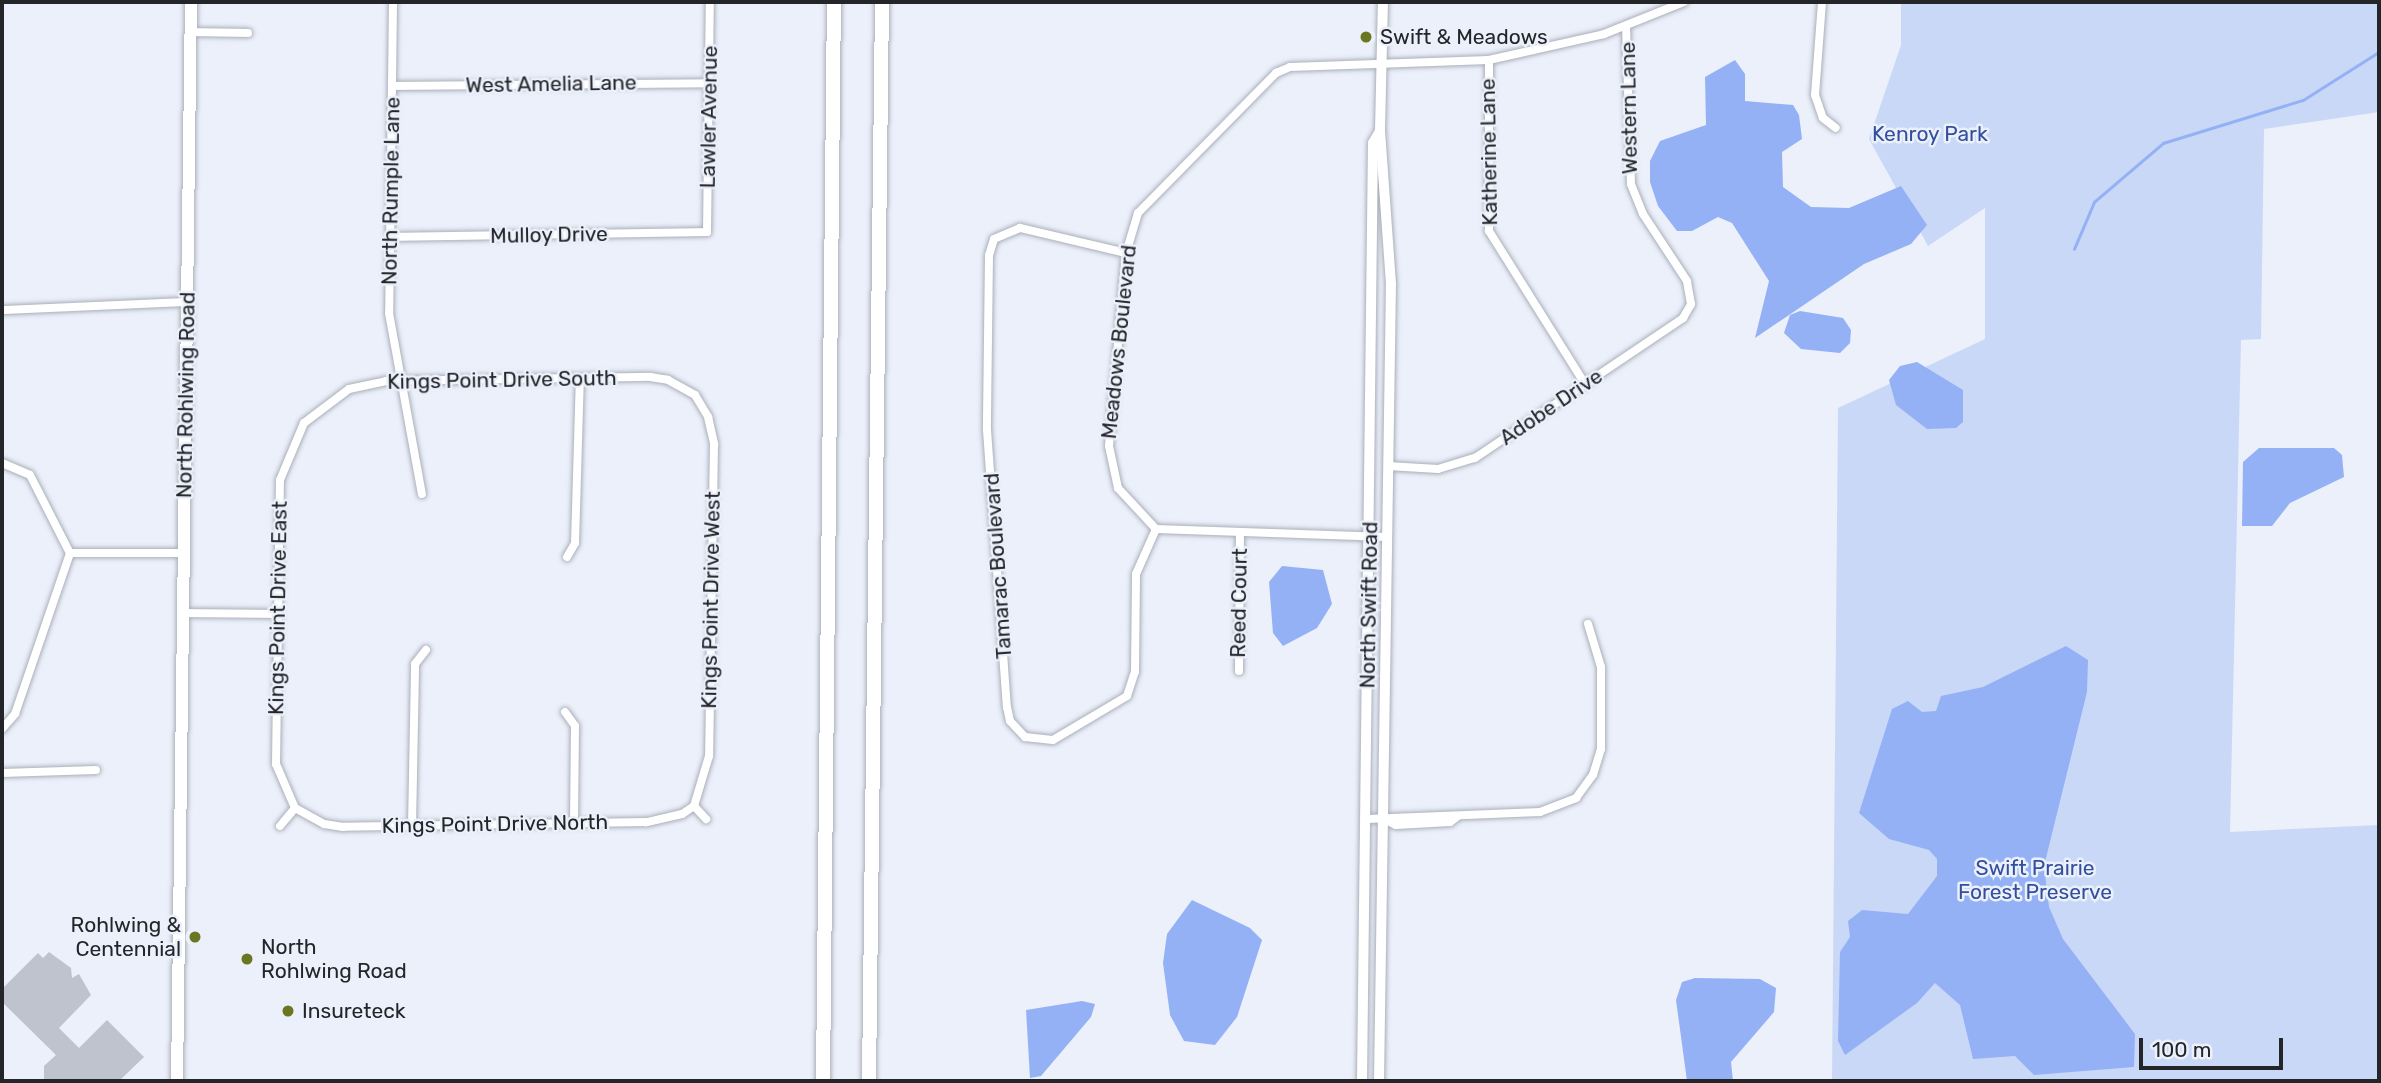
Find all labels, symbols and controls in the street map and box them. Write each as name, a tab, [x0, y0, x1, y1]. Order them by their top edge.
place label: Swift & Meadows	[1380, 24, 1548, 50]
marker: Swift & Meadows	[1358, 29, 1374, 45]
street label: Western Lane	[1615, 42, 1643, 174]
street label: Lawler Avenue	[695, 45, 723, 189]
street label: West Amelia Lane	[465, 70, 637, 98]
street label: Katherine Lane	[1475, 78, 1503, 226]
street label: North Rumple Lane	[377, 97, 405, 285]
park label: Kenroy Park	[1872, 121, 1988, 147]
street label: Mulloy Drive	[490, 221, 608, 249]
street label: Meadows Boulevard	[1096, 244, 1142, 440]
street label: North Rohlwing Road	[172, 292, 200, 498]
street label: Adobe Drive	[1495, 363, 1607, 451]
street label: Kings Point Drive South	[387, 365, 617, 395]
street label: Tamarac Boulevard	[979, 472, 1017, 660]
street label: Kings Point Drive West	[697, 491, 725, 709]
street label: Kings Point Drive East	[264, 501, 292, 715]
street label: North Swift Road	[1355, 521, 1383, 689]
street label: Reed Court	[1225, 548, 1253, 658]
street label: Kings Point Drive North	[382, 809, 608, 839]
park label: Swift Prairie Forest Preserve	[1958, 855, 2112, 905]
place label: Rohlwing & Centennial	[71, 912, 181, 962]
marker: Rohlwing & Centennial	[187, 929, 203, 945]
place label: North Rohlwing Road	[261, 934, 407, 984]
marker: North Rohlwing Road	[239, 951, 255, 967]
place label: Insureteck	[302, 998, 406, 1024]
marker: Insureteck	[280, 1003, 296, 1019]
scale bar	[2143, 1024, 2286, 1068]
text: 100 m	[2152, 1037, 2211, 1062]

